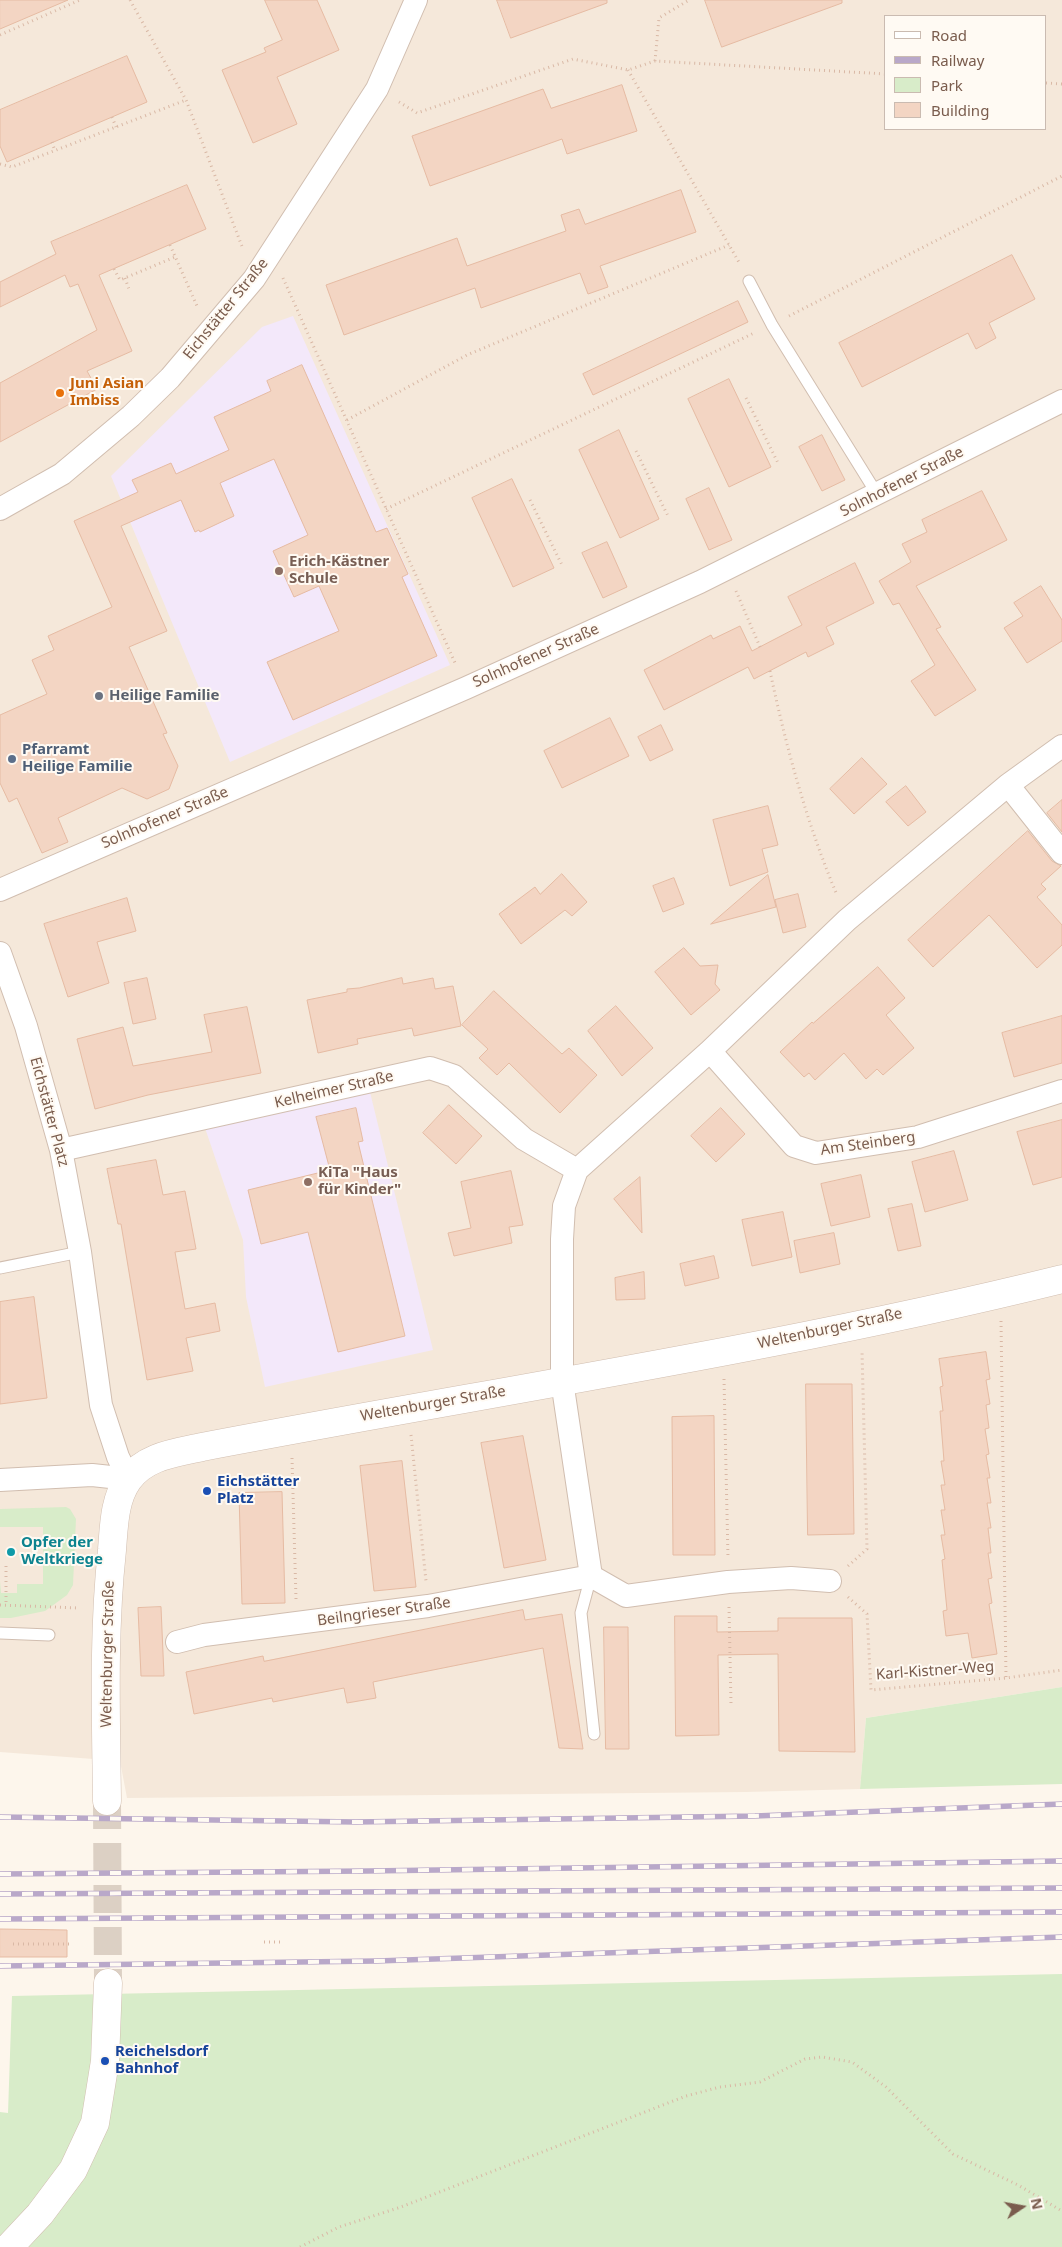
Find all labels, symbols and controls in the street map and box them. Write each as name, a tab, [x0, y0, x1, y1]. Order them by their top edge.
legend	[884, 15, 1047, 130]
text: Road	[931, 25, 967, 45]
text: Railway	[931, 50, 984, 70]
text: Park	[931, 75, 963, 95]
text: Building	[931, 100, 989, 120]
street label: Eichstätter Straße	[180, 255, 272, 363]
place label: Juni Asian Imbiss	[70, 375, 144, 410]
marker: Juni Asian Imbiss	[54, 387, 66, 399]
street label: Solnhofener Straße	[837, 443, 967, 521]
place label: Erich-Kästner Schule	[289, 553, 389, 588]
marker: Erich-Kästner Schule	[273, 565, 285, 577]
street label: Solnhofener Straße	[470, 620, 602, 692]
place label: Heilige Familie	[109, 687, 219, 705]
marker: Heilige Familie	[93, 690, 105, 702]
place label: Pfarramt Heilige Familie	[22, 741, 132, 776]
marker: Pfarramt Heilige Familie	[6, 753, 18, 765]
street label: Solnhofener Straße	[99, 783, 231, 853]
street label: Eichstätter Platz	[26, 1055, 72, 1169]
street label: Kelheimer Straße	[273, 1068, 395, 1112]
street label: Am Steinberg	[819, 1128, 917, 1160]
place label: KiTa "Haus für Kinder"	[318, 1164, 401, 1199]
marker: KiTa "Haus für Kinder"	[302, 1176, 314, 1188]
street label: Weltenburger Straße	[756, 1305, 904, 1353]
street label: Weltenburger Straße	[359, 1382, 507, 1426]
place label: Eichstätter Platz	[217, 1473, 299, 1508]
marker: Eichstätter Platz	[201, 1485, 213, 1497]
place label: Opfer der Weltkriege	[21, 1534, 103, 1569]
marker: Opfer der Weltkriege	[5, 1546, 17, 1558]
street label: Weltenburger Straße	[98, 1580, 118, 1728]
street label: Beilngrieser Straße	[316, 1594, 452, 1630]
street label: Karl-Kistner-Weg	[875, 1658, 995, 1684]
place label: Reichelsdorf Bahnhof	[115, 2043, 208, 2078]
marker: Reichelsdorf Bahnhof	[99, 2055, 111, 2067]
north arrow	[997, 2182, 1047, 2232]
text: N	[1027, 2196, 1048, 2211]

